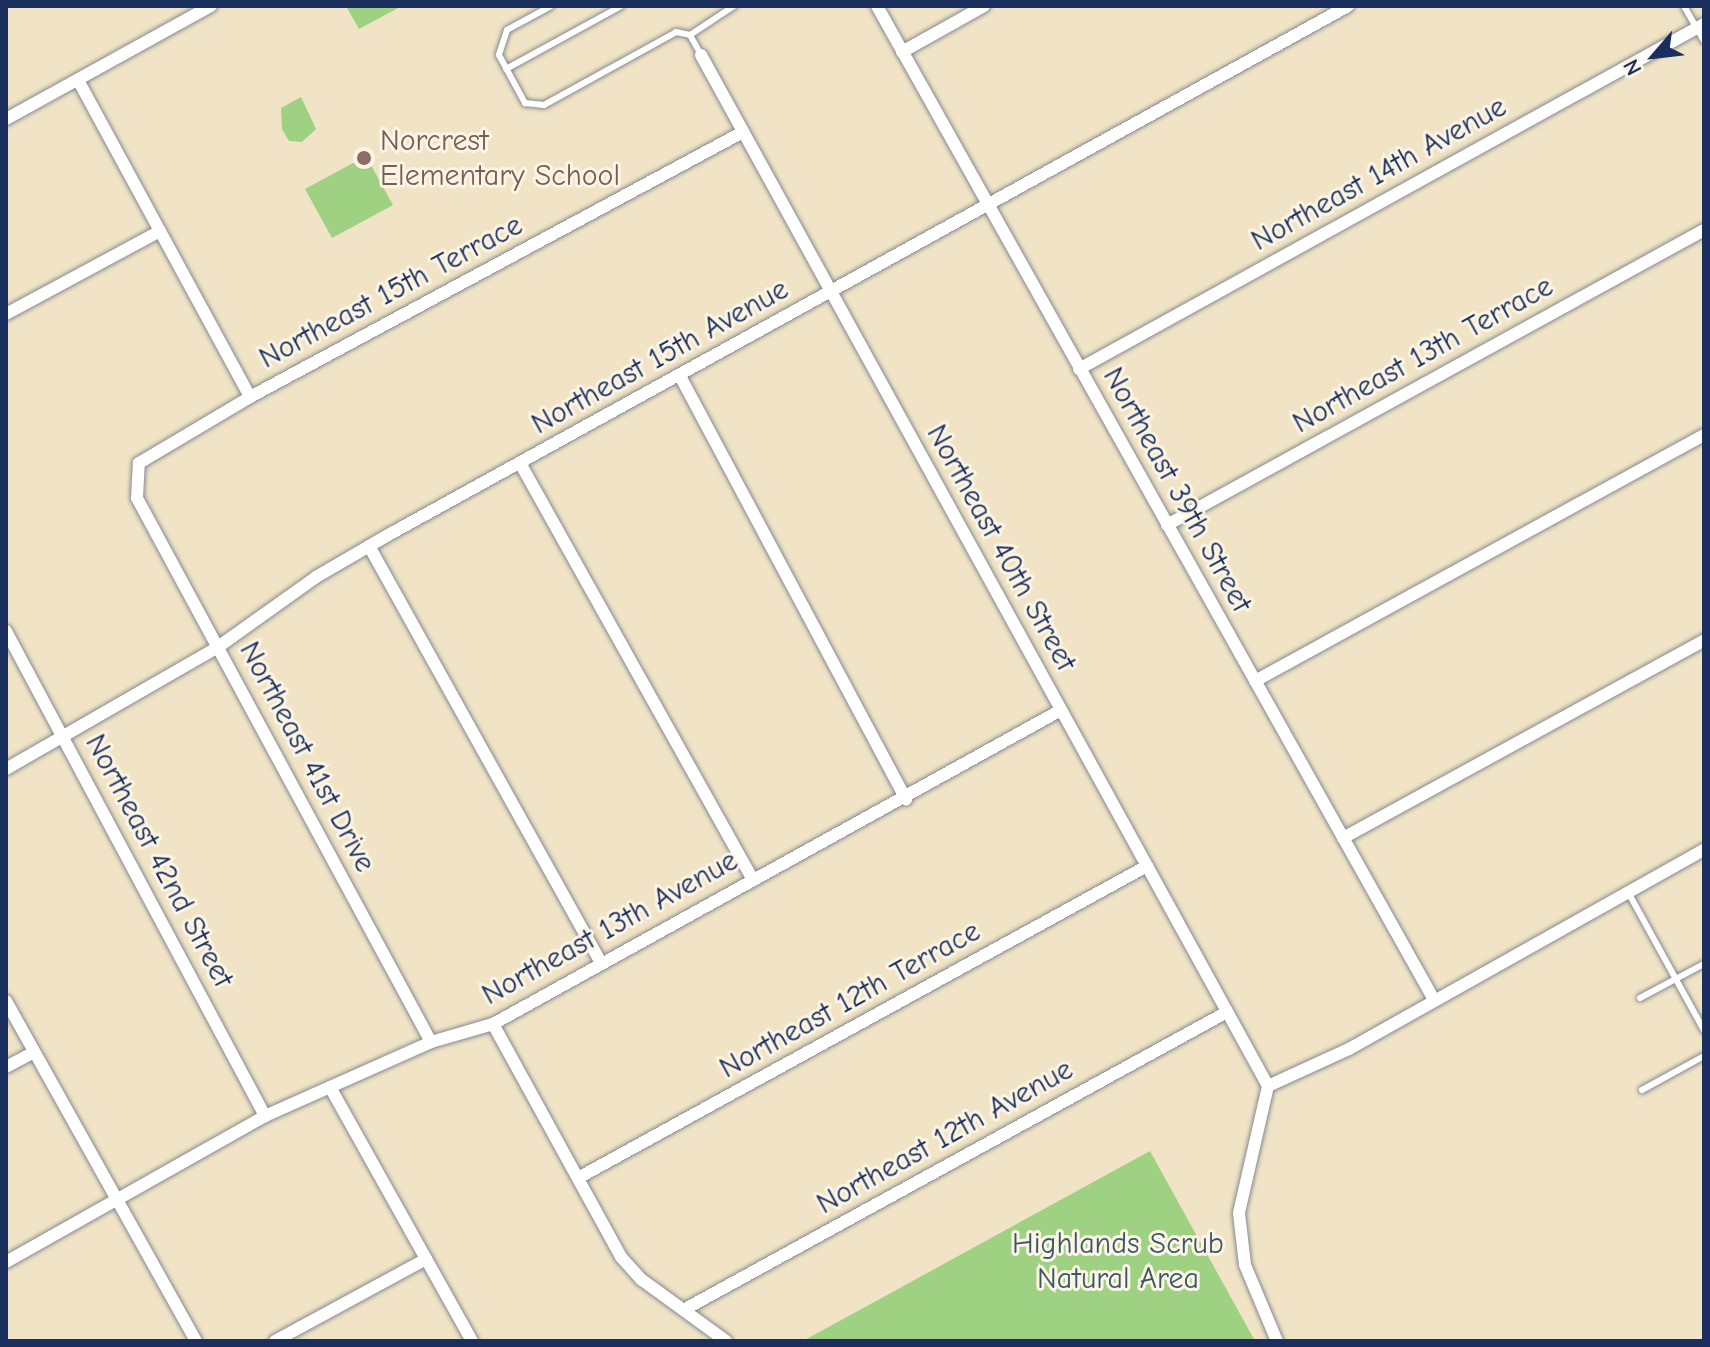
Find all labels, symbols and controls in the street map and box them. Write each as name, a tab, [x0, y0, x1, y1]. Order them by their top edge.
north arrow	[1614, 16, 1694, 96]
text: N	[1618, 55, 1648, 80]
street label: Northeast 14th Avenue	[1245, 89, 1513, 259]
place label: Norcrest Elementary School	[380, 123, 620, 194]
marker: Norcrest Elementary School	[355, 149, 373, 167]
street label: Northeast 15th Terrace	[253, 207, 529, 377]
street label: Northeast 13th Terrace	[1287, 268, 1559, 442]
street label: Northeast 15th Avenue	[525, 271, 795, 443]
street label: Northeast 39th Street	[1095, 361, 1259, 619]
street label: Northeast 40th Street	[918, 418, 1084, 678]
street label: Northeast 41st Drive	[231, 636, 383, 878]
street label: Northeast 42nd Street	[77, 728, 241, 994]
street label: Northeast 13th Avenue	[476, 843, 744, 1013]
street label: Northeast 12th Terrace	[713, 913, 987, 1087]
street label: Northeast 12th Avenue	[811, 1052, 1079, 1222]
park label: Highlands Scrub Natural Area	[1012, 1226, 1224, 1296]

